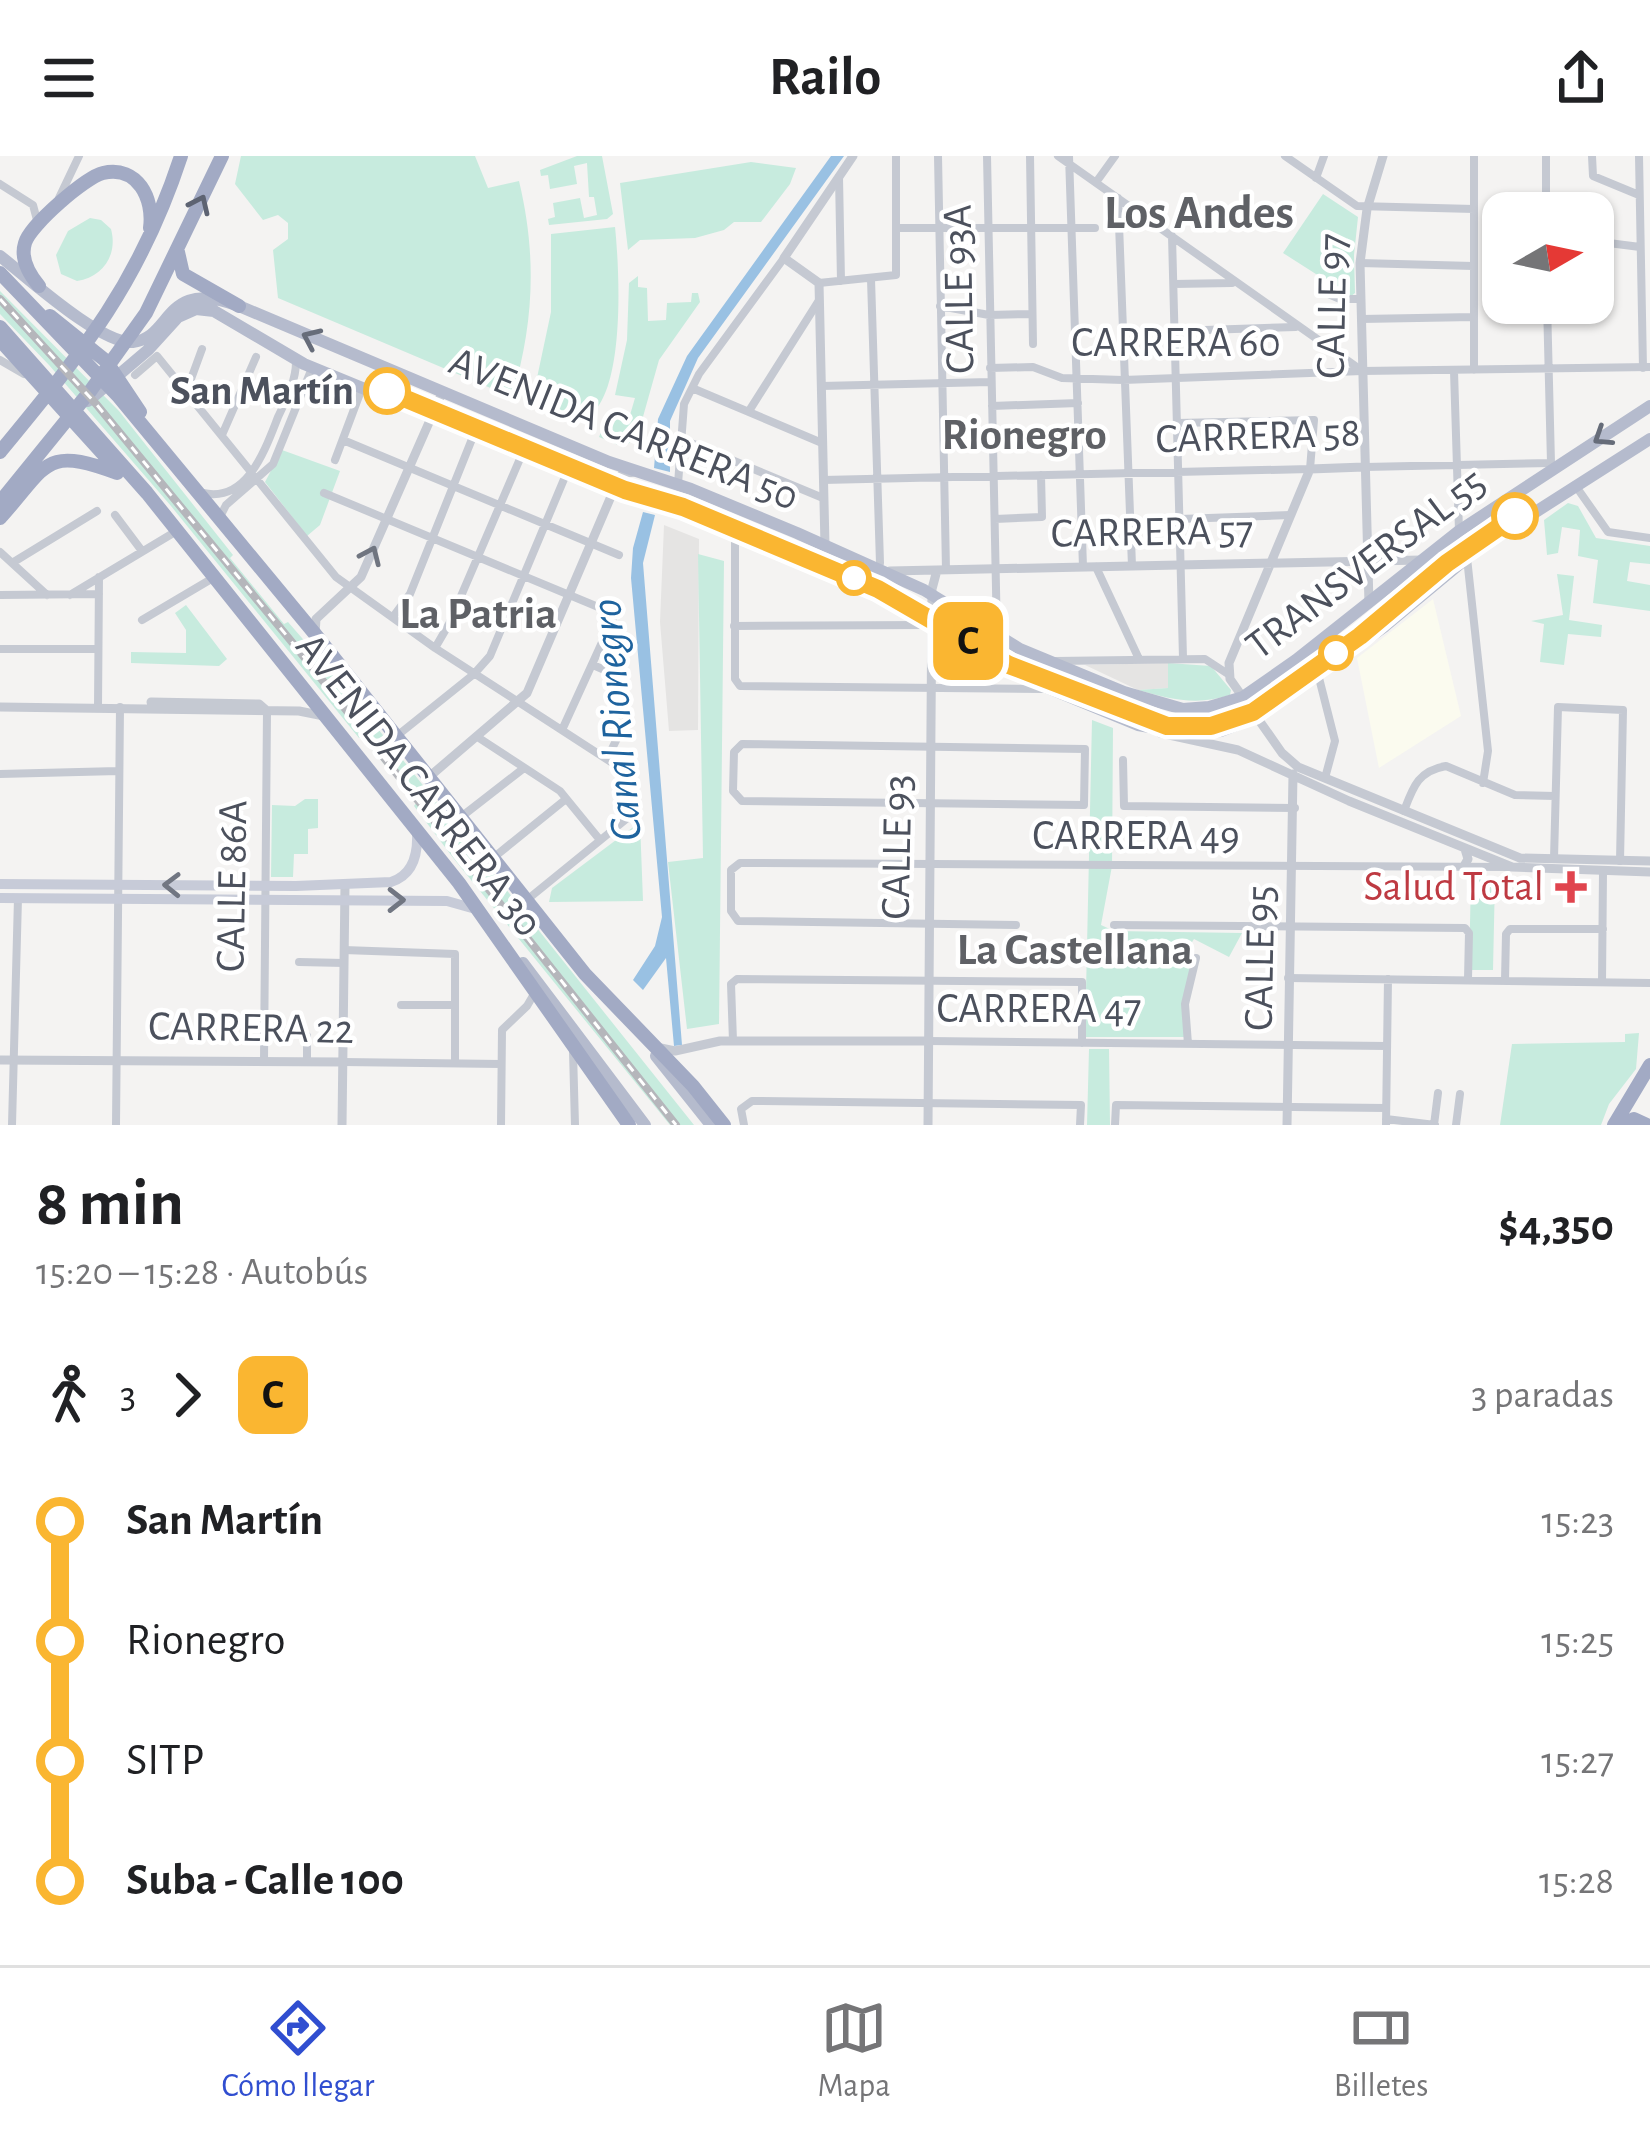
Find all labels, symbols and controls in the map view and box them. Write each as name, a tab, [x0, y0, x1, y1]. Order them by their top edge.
icon: menu	[36, 45, 102, 111]
icon: share	[1548, 45, 1614, 111]
text: Railo	[769, 51, 881, 105]
district label: Los Andes	[1104, 190, 1294, 238]
north arrow	[1482, 192, 1614, 324]
map controls	[1482, 192, 1614, 324]
one-way arrow	[186, 195, 209, 216]
street label: CALLE 93A	[937, 204, 981, 374]
street label: CALLE 97	[1310, 233, 1354, 379]
street label: CARRERA 60	[1071, 322, 1281, 364]
one-way arrow	[302, 328, 323, 352]
street label: AVENIDA CARRERA 50	[444, 340, 804, 518]
marker: San Martín	[365, 369, 409, 413]
place label: San Martín	[170, 370, 354, 412]
street label: CARRERA 58	[1155, 411, 1361, 461]
district label: Rionegro	[941, 413, 1107, 458]
one-way arrow	[1593, 422, 1615, 444]
street label: TRANSVERSAL 55	[1239, 461, 1493, 667]
unlabelled marker	[1493, 494, 1537, 538]
street label: CARRERA 57	[1050, 509, 1254, 555]
one-way arrow	[356, 546, 380, 567]
unlabelled marker	[838, 562, 870, 594]
district label: La Patria	[399, 592, 557, 637]
water label: Canal Rionegro	[584, 597, 650, 843]
line badge: C	[929, 602, 1007, 680]
text: C	[957, 620, 979, 662]
street label: AVENIDA CARRERA 30	[288, 626, 550, 944]
unlabelled marker	[1320, 637, 1352, 669]
street label: CALLE 93	[875, 774, 919, 920]
street label: CALLE 86A	[210, 800, 254, 972]
street label: CARRERA 49	[1032, 815, 1240, 857]
place label: Salud Total	[1364, 866, 1544, 908]
marker: Salud Total	[1555, 871, 1587, 903]
one-way arrow	[162, 872, 180, 898]
street label: CALLE 95	[1238, 885, 1282, 1031]
one-way arrow	[387, 887, 406, 913]
district label: La Castellana	[957, 928, 1193, 973]
street label: CARRERA 47	[936, 988, 1142, 1030]
street label: CARRERA 22	[148, 1005, 354, 1051]
text: 8 min	[36, 1171, 184, 1237]
text: $4,350	[1499, 1204, 1614, 1249]
text: 15:20 – 15:28 · Autobús	[36, 1253, 368, 1292]
icon: walk	[36, 1362, 102, 1428]
icon: forward	[154, 1362, 220, 1428]
text: C	[262, 1374, 284, 1416]
text: 3	[120, 1376, 136, 1415]
text: 3 paradas	[1471, 1376, 1614, 1415]
text: San Martín	[126, 1498, 323, 1543]
text: 15:23	[1542, 1502, 1614, 1541]
text: Rionegro	[126, 1618, 286, 1663]
text: 15:25	[1541, 1622, 1614, 1661]
text: SITP	[126, 1738, 204, 1783]
text: 15:27	[1541, 1742, 1614, 1781]
text: Suba - Calle 100	[126, 1858, 404, 1903]
text: 15:28	[1539, 1862, 1614, 1901]
tab: Cómo llegar	[222, 1995, 374, 2107]
tab: Mapa	[818, 1995, 891, 2107]
tab: Billetes	[1334, 1995, 1428, 2107]

